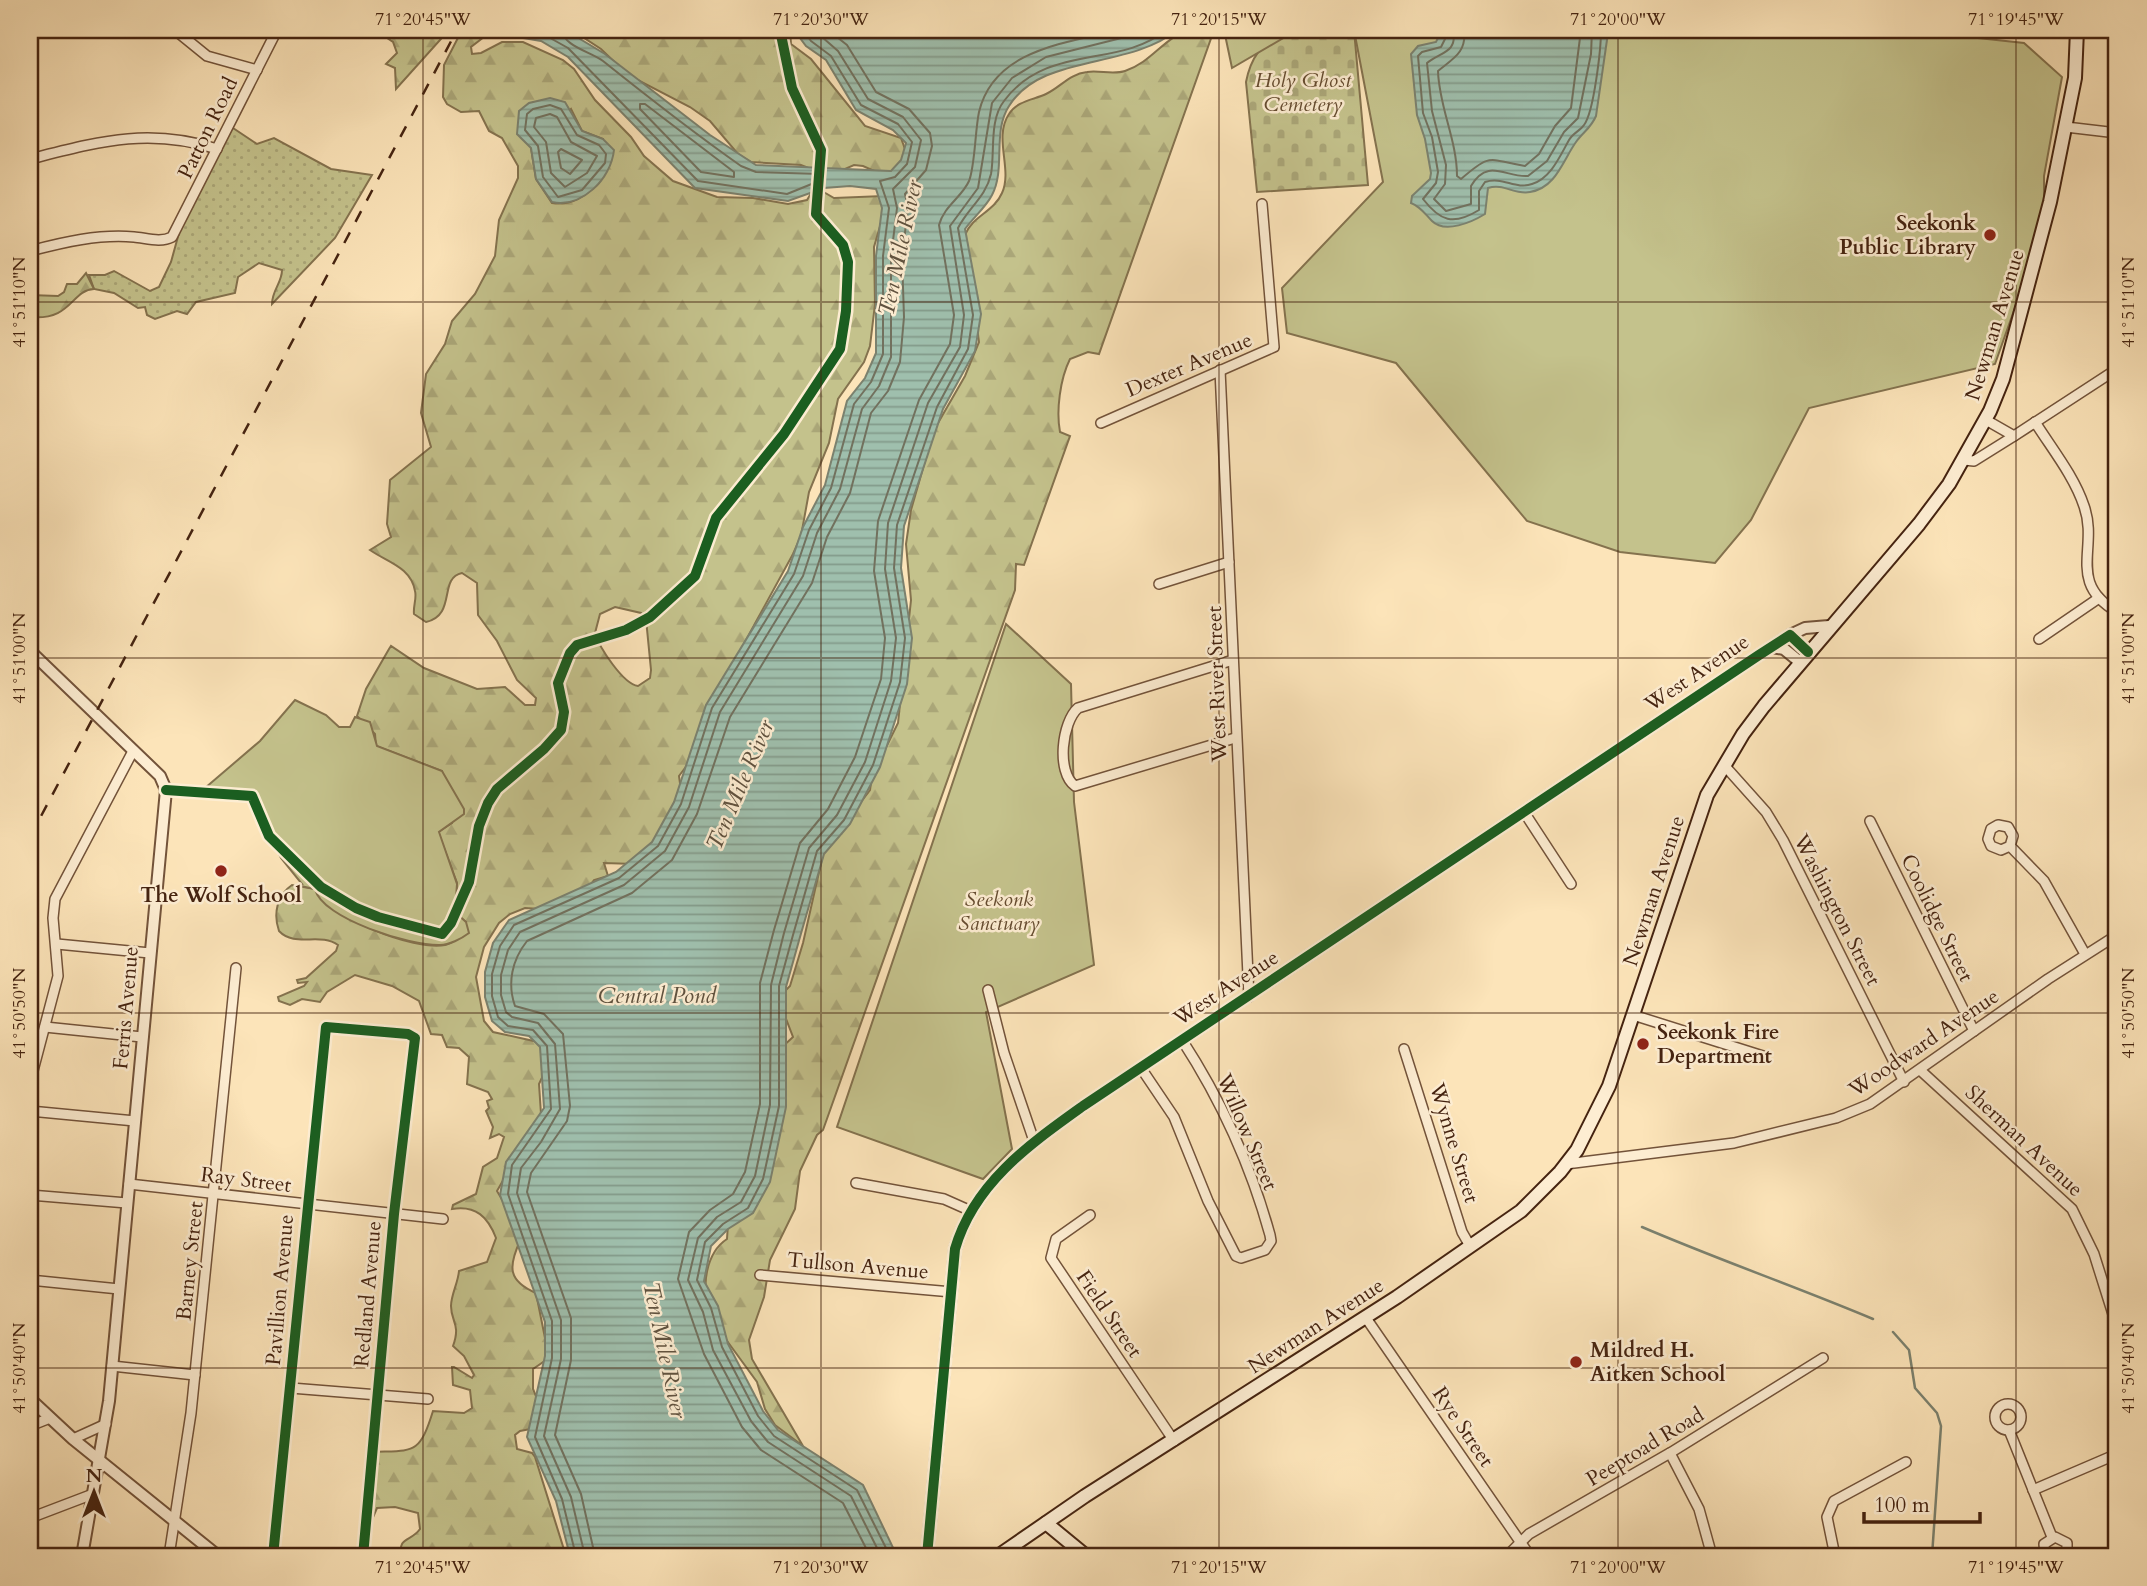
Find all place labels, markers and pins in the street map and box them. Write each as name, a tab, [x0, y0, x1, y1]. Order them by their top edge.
place label: Seekonk Public Library	[1839, 209, 1976, 262]
marker: Seekonk Public Library	[1982, 227, 1998, 243]
marker: The Wolf School	[213, 863, 229, 879]
place label: The Wolf School	[140, 881, 302, 910]
place label: Seekonk Fire Department	[1657, 1018, 1779, 1071]
marker: Seekonk Fire Department	[1635, 1036, 1651, 1052]
place label: Mildred H. Aitken School	[1590, 1336, 1725, 1389]
marker: Mildred H. Aitken School	[1568, 1354, 1584, 1370]

